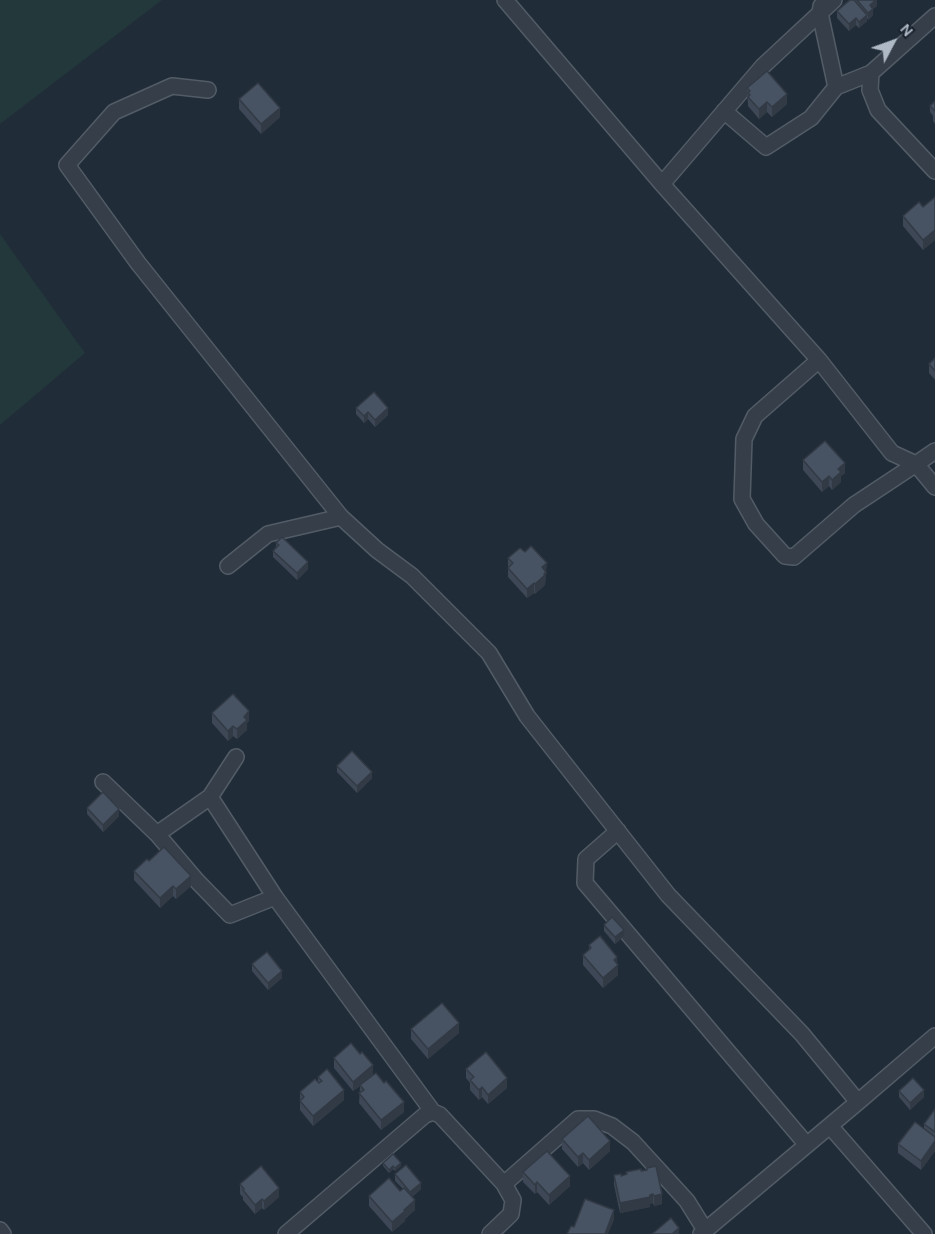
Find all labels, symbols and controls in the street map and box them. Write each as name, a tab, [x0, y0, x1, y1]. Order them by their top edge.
north arrow	[863, 12, 923, 72]
text: N	[896, 19, 918, 40]

